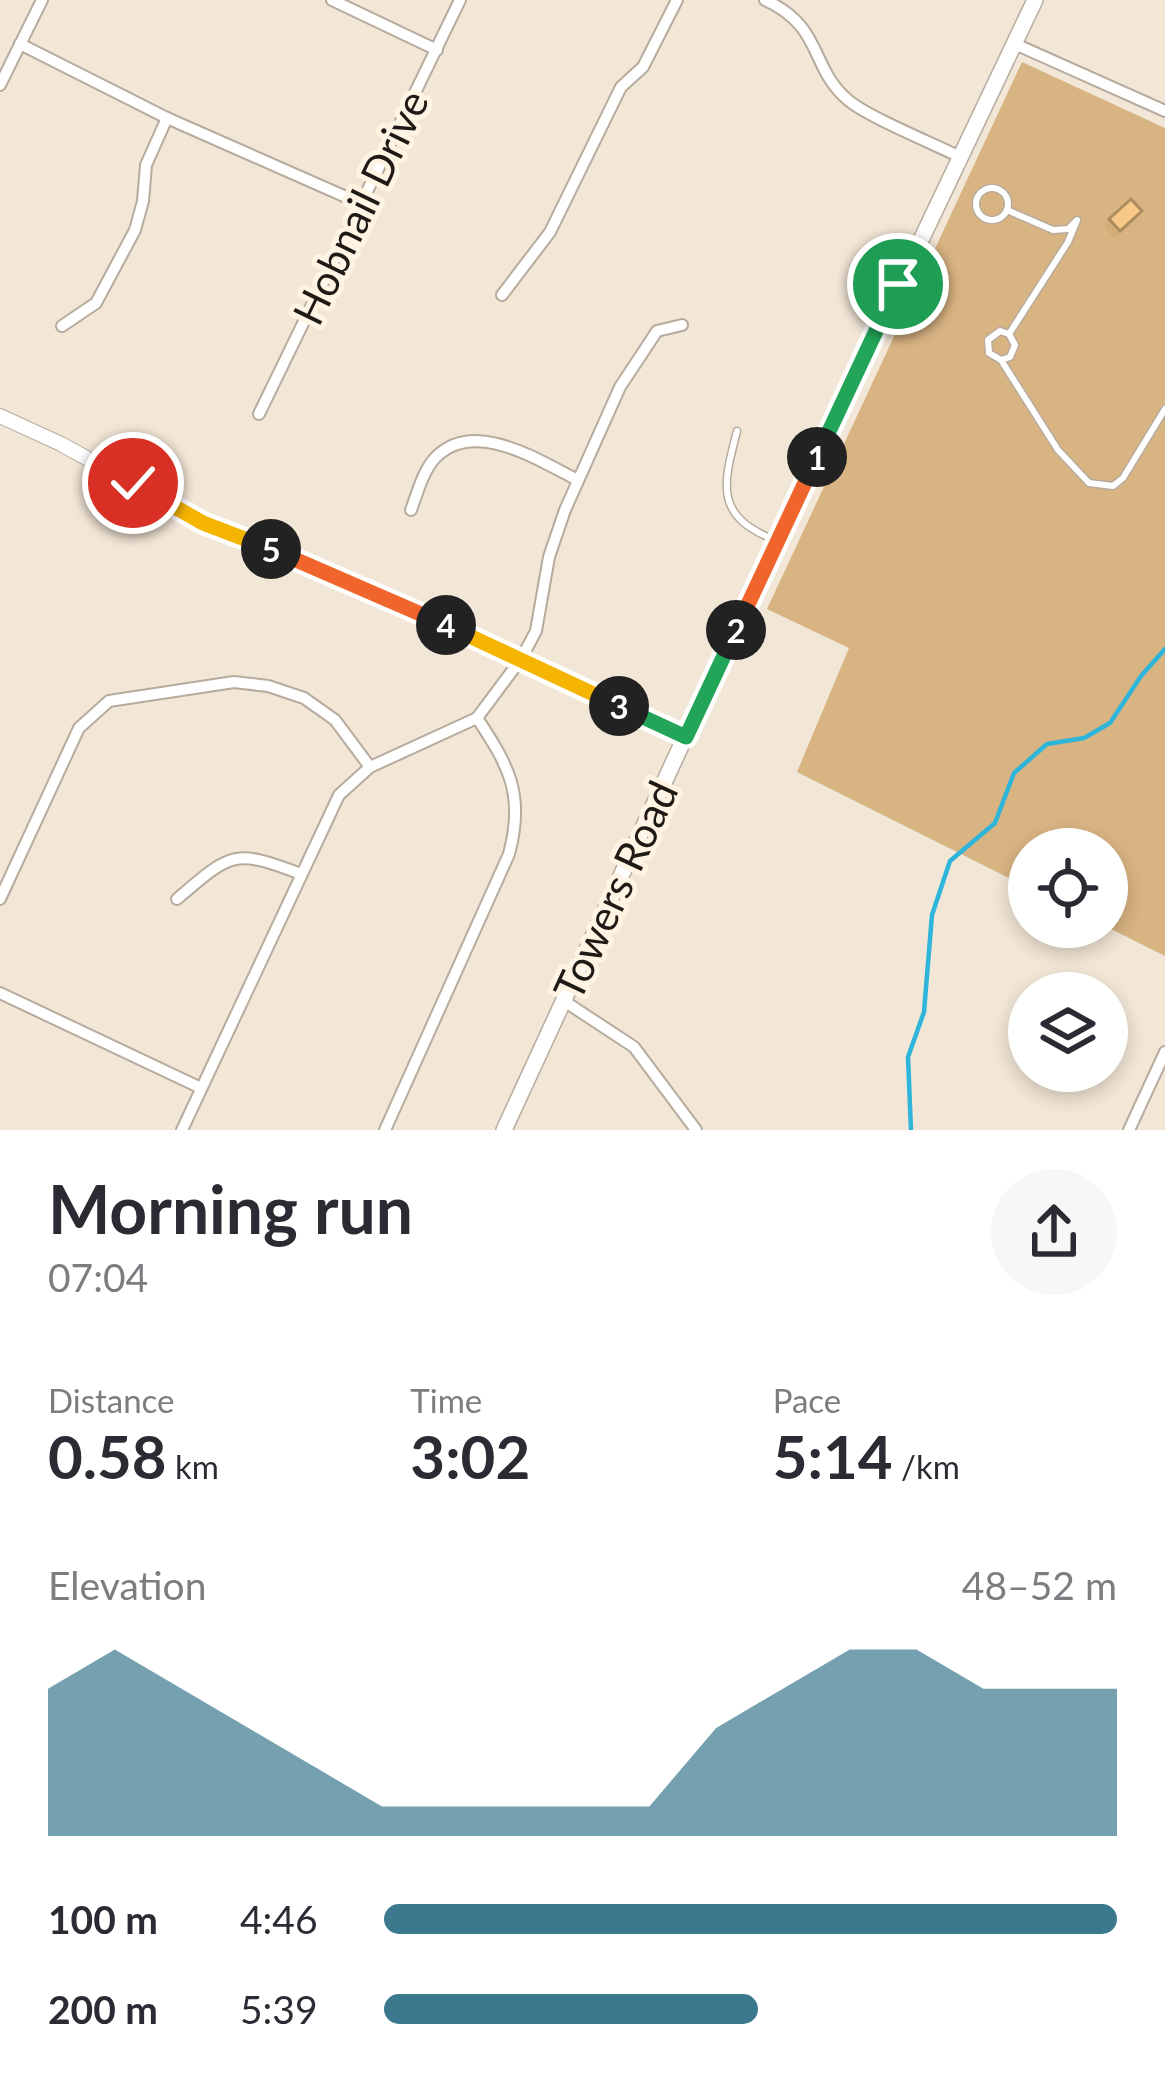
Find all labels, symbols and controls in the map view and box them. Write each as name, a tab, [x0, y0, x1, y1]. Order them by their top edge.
street label: Hobnail Drive	[282, 82, 438, 332]
pin	[847, 233, 949, 335]
icon: arrive	[865, 251, 931, 317]
pin: 1	[787, 427, 847, 487]
pin	[82, 432, 184, 534]
text: 1	[807, 437, 827, 477]
icon: check	[100, 450, 166, 516]
pin: 5	[241, 519, 301, 579]
text: 5	[261, 529, 281, 569]
pin: 4	[416, 595, 476, 655]
pin: 2	[706, 600, 766, 660]
text: 4	[436, 605, 456, 645]
text: 2	[726, 610, 746, 650]
pin: 3	[589, 676, 649, 736]
text: 3	[609, 686, 629, 726]
street label: Towers Road	[543, 773, 687, 1007]
map controls	[1008, 828, 1128, 1092]
button: locate	[1008, 828, 1128, 948]
button: layers	[1008, 972, 1128, 1092]
text: Morning run	[48, 1169, 413, 1248]
button: share	[991, 1169, 1117, 1295]
text: 07:04	[48, 1254, 148, 1300]
text: Distance	[48, 1380, 175, 1420]
text: Time	[410, 1380, 482, 1420]
text: Pace	[773, 1380, 841, 1420]
text: 0.58	[48, 1420, 167, 1492]
text: 3:02	[410, 1420, 530, 1492]
text: 5:14	[773, 1420, 893, 1492]
text: km	[167, 1446, 219, 1486]
text: /km	[893, 1446, 960, 1486]
text: Elevation	[48, 1562, 206, 1608]
text: 48–52 m	[962, 1562, 1117, 1608]
text: 100 m	[48, 1896, 158, 1942]
text: 4:46	[240, 1896, 318, 1942]
text: 200 m	[48, 1986, 158, 2032]
text: 5:39	[240, 1986, 318, 2032]

